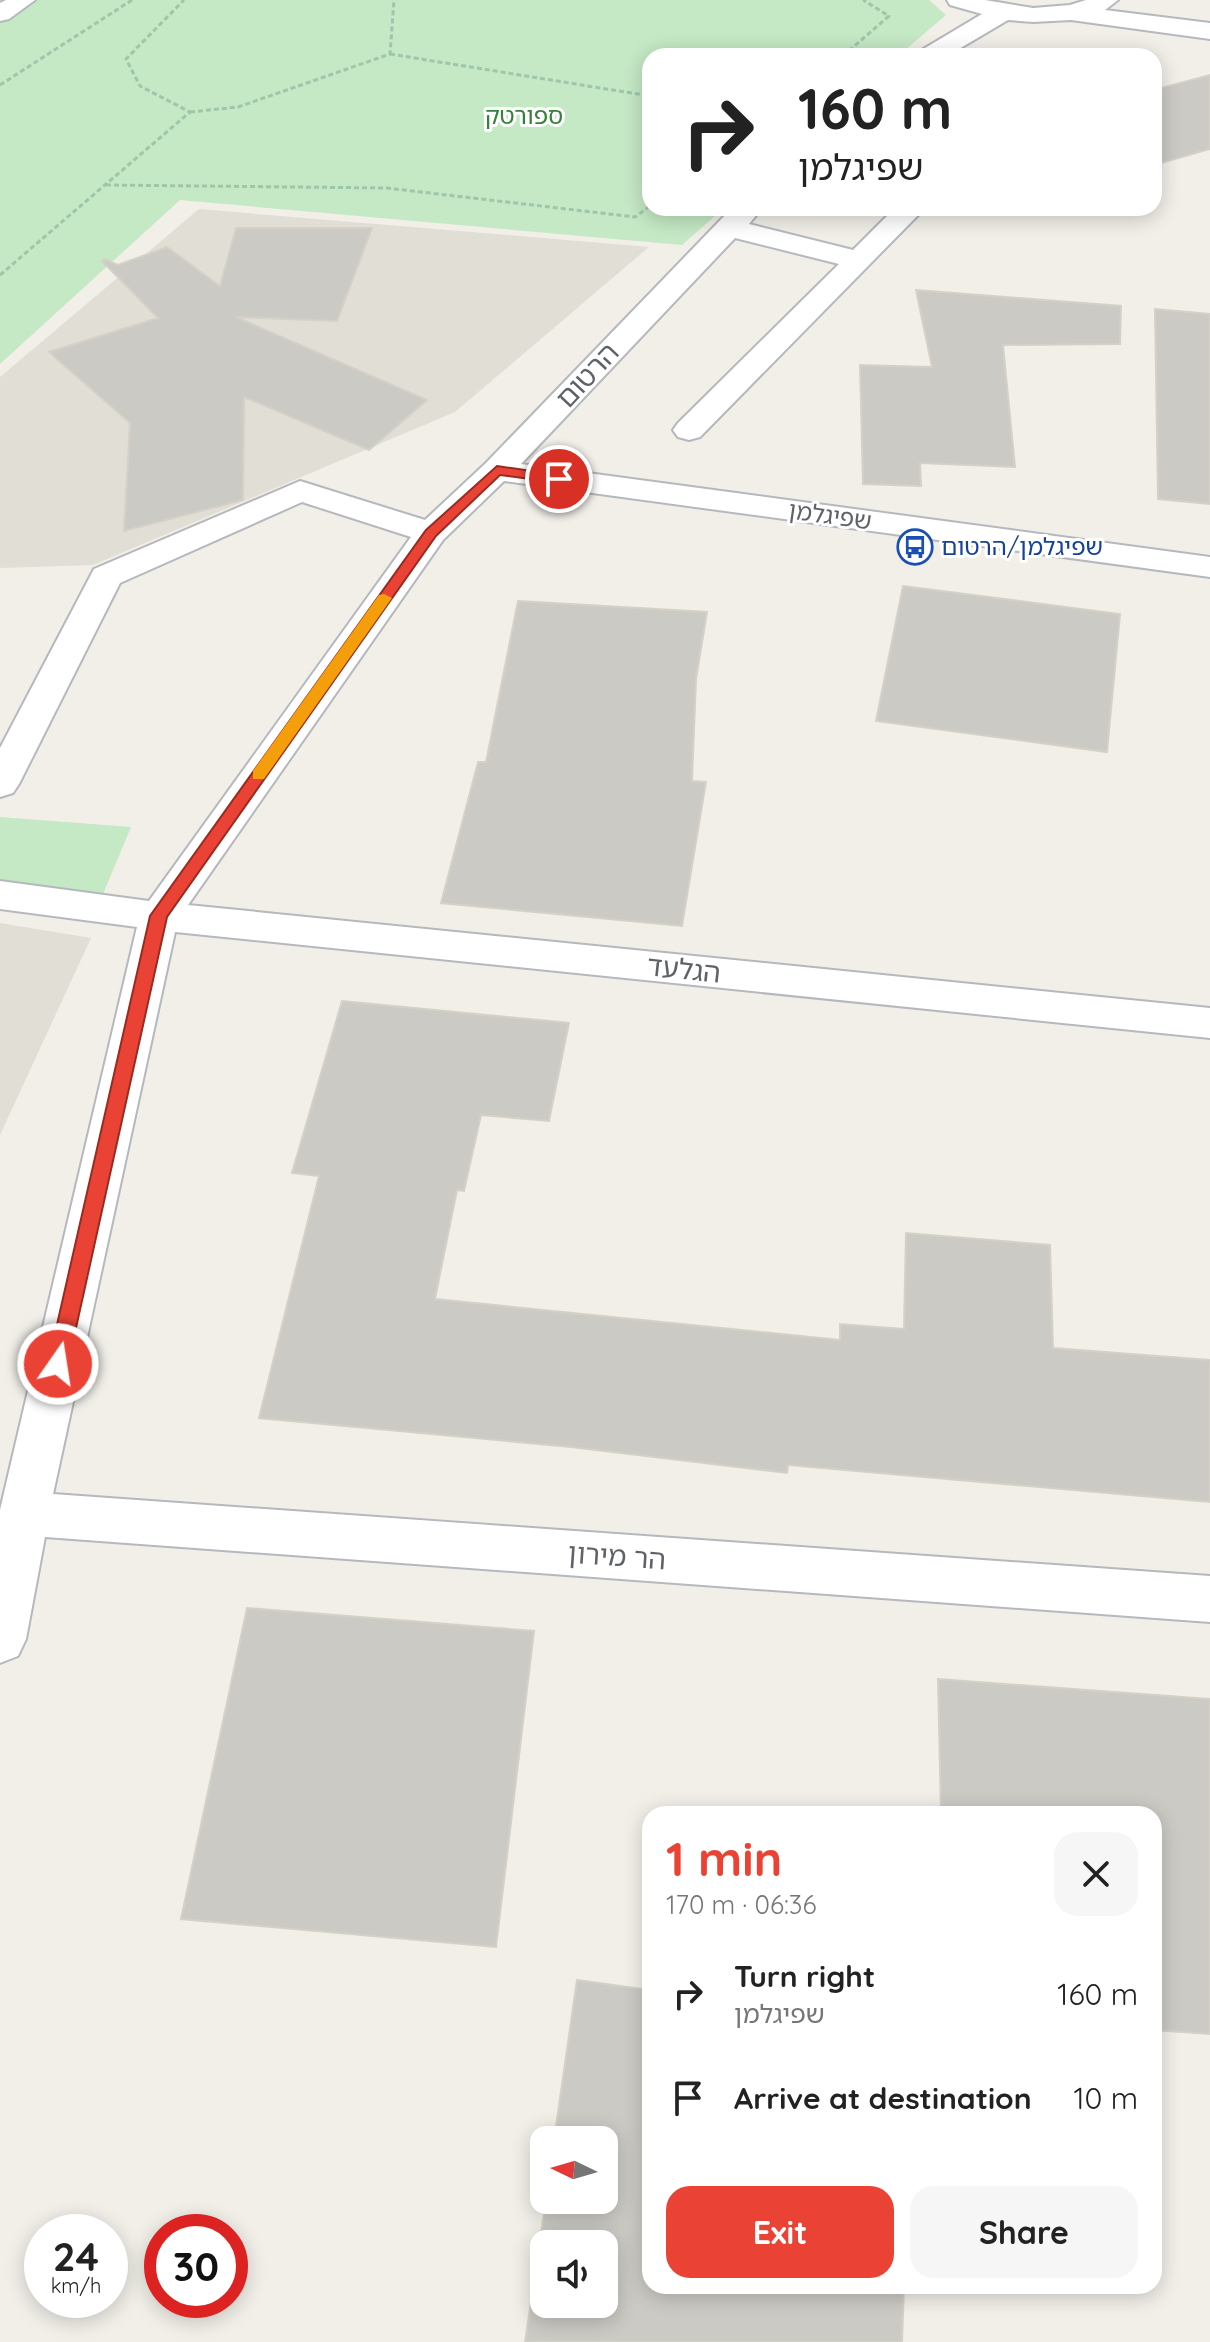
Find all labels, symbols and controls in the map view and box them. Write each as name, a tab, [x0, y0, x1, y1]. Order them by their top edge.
text: 160 m	[798, 73, 952, 143]
icon: right	[666, 80, 770, 184]
park label: ספורטק	[485, 100, 563, 130]
text: שפיגלמן	[798, 144, 924, 189]
street label: הרטום	[548, 335, 626, 415]
pin	[525, 445, 593, 513]
icon: arrive	[537, 457, 581, 501]
street label: שפיגלמן	[787, 494, 874, 536]
bus stop icon: שפיגלמן/הרטום	[896, 528, 934, 566]
place label: שפיגלמן/הרטום	[941, 531, 1103, 561]
street label: הגלעד	[645, 947, 723, 990]
position arrow	[16, 1322, 100, 1406]
street label: הר מירון	[567, 1535, 667, 1576]
text: 1 min	[666, 1828, 782, 1888]
button: close	[1054, 1832, 1138, 1916]
text: 170 m · 06:36	[666, 1888, 816, 1921]
text: Turn right	[734, 1957, 875, 1995]
icon: right	[666, 1972, 710, 2016]
text: 160 m	[1057, 1975, 1138, 2013]
text: שפיגלמן	[734, 1997, 825, 2030]
icon: arrive	[666, 2076, 710, 2120]
text: Arrive at destination	[734, 2079, 1032, 2117]
text: 10 m	[1074, 2079, 1138, 2117]
north arrow	[530, 2126, 618, 2214]
map controls	[530, 2126, 618, 2318]
button: Exit	[666, 2186, 894, 2278]
button: Share	[910, 2186, 1138, 2278]
speed limit sign: 30	[144, 2214, 248, 2318]
button: sound	[530, 2230, 618, 2318]
text: 24	[53, 2231, 99, 2281]
text: km/h	[51, 2273, 101, 2298]

